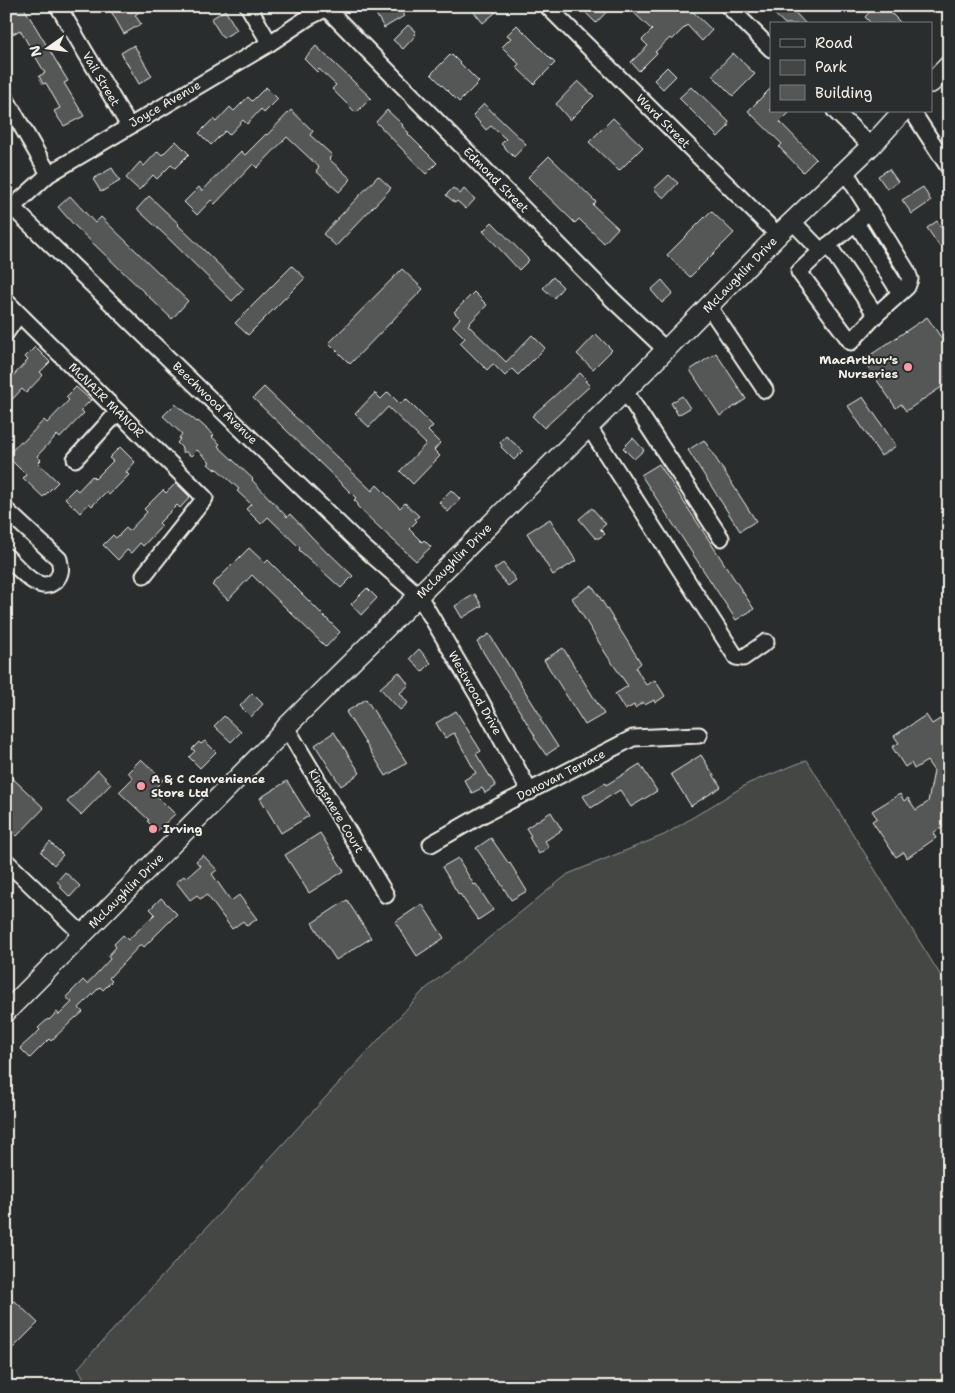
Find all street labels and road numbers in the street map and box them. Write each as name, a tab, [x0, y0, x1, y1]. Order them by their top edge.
street label: Vail Street	[78, 49, 124, 109]
street label: Joyce Avenue	[126, 77, 204, 131]
street label: Ward Street	[632, 90, 694, 152]
street label: Edmond Street	[460, 144, 532, 216]
street label: McLaughlin Drive	[699, 233, 781, 317]
street label: Beechwood Avenue	[169, 358, 261, 448]
street label: McNAIR MANOR	[65, 359, 147, 441]
street label: McLaughlin Drive	[413, 520, 495, 602]
street label: Westwood Drive	[444, 648, 506, 738]
street label: Donovan Terrace	[514, 746, 608, 804]
street label: Kingsmere Court	[305, 766, 367, 856]
street label: McLaughlin Drive	[85, 850, 167, 932]

